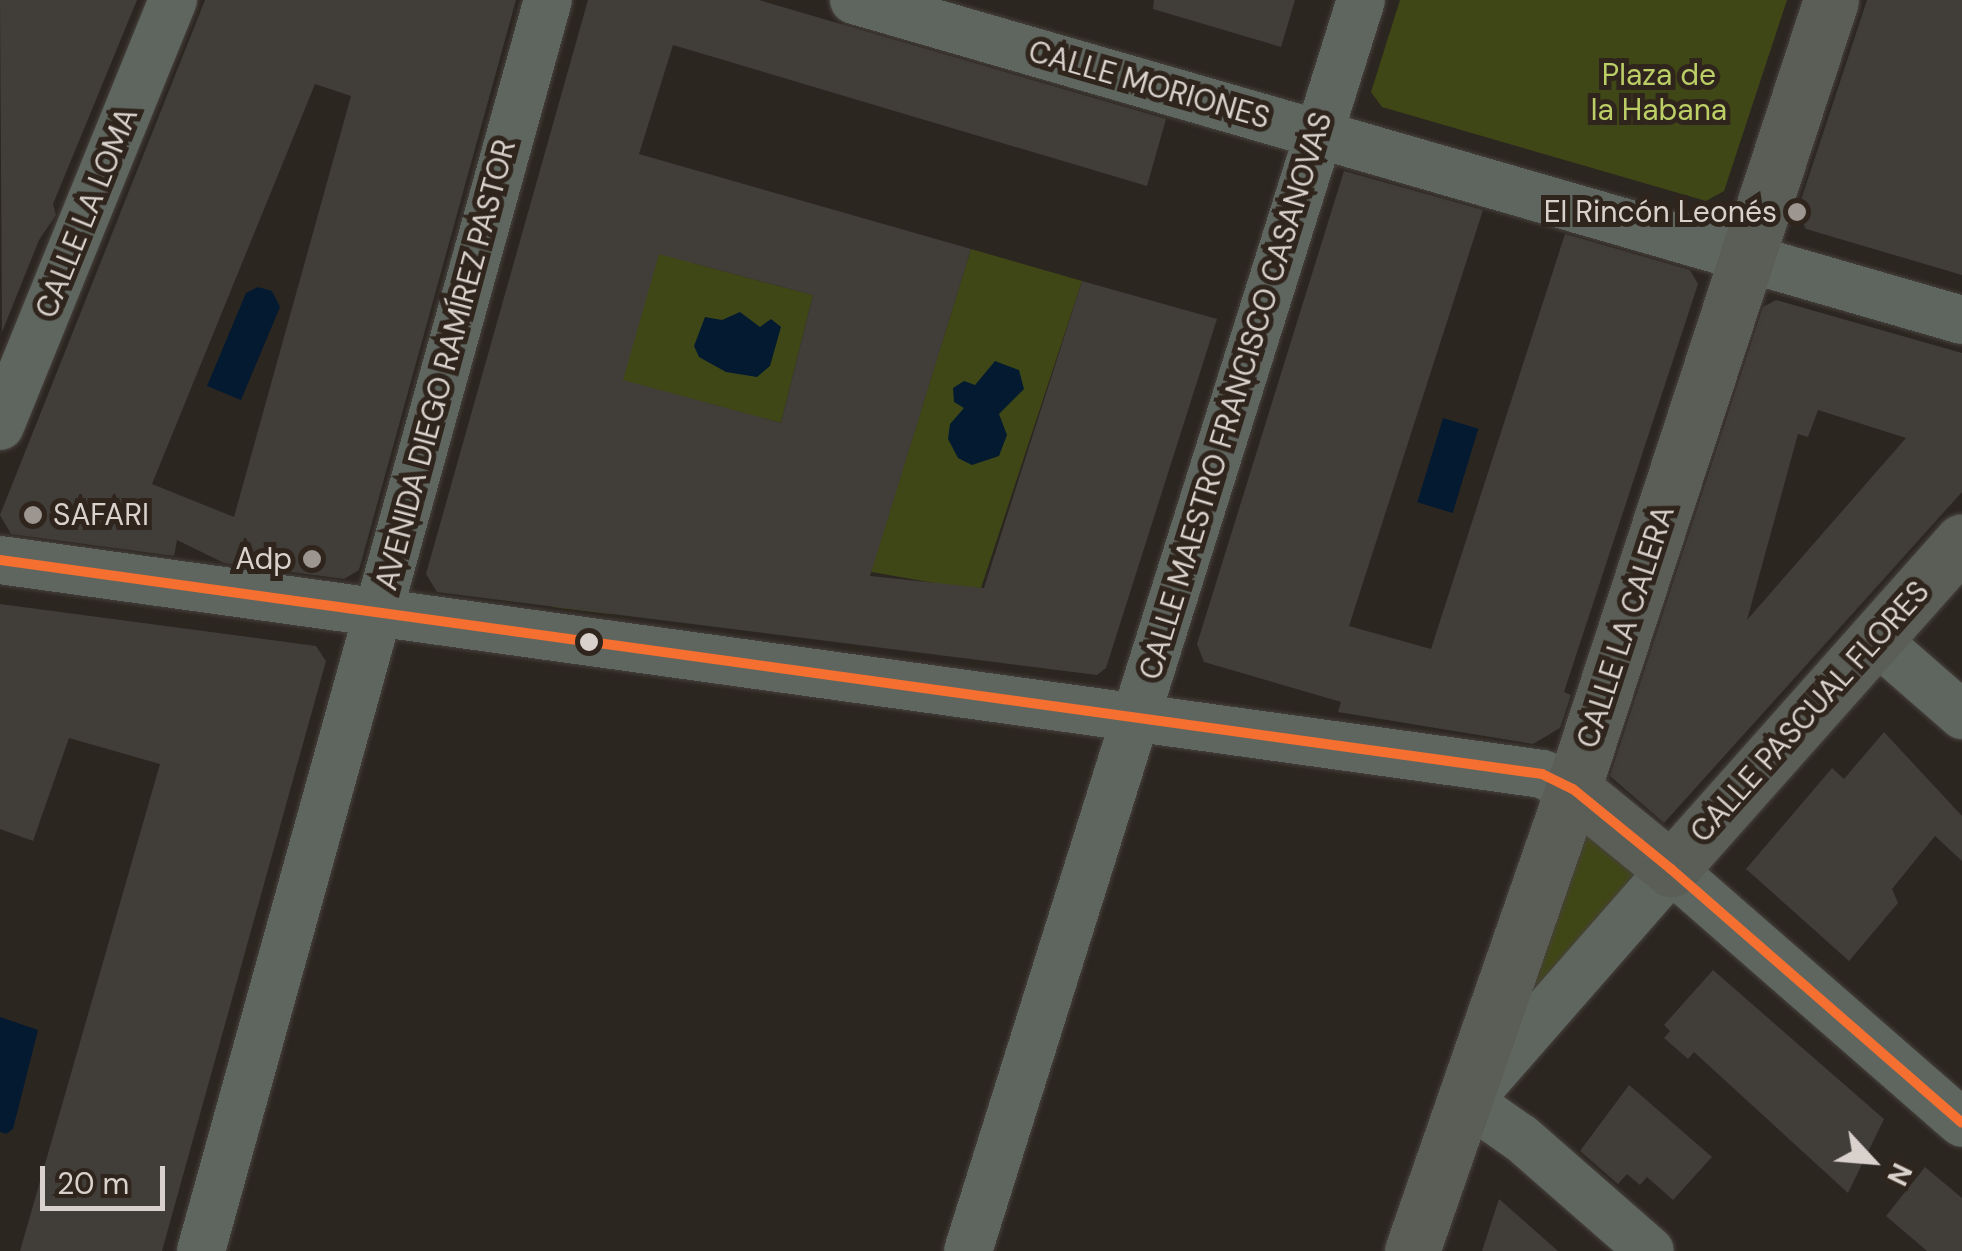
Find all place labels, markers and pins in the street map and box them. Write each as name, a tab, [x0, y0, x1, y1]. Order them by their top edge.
place label: El Rincón Leonés	[1544, 194, 1777, 230]
marker: El Rincón Leonés	[1786, 201, 1808, 223]
place label: SAFARI	[53, 497, 149, 533]
marker: SAFARI	[22, 504, 44, 526]
place label: Adp	[235, 541, 292, 577]
marker: Adp	[301, 548, 323, 570]
unlabelled marker	[579, 632, 599, 652]

